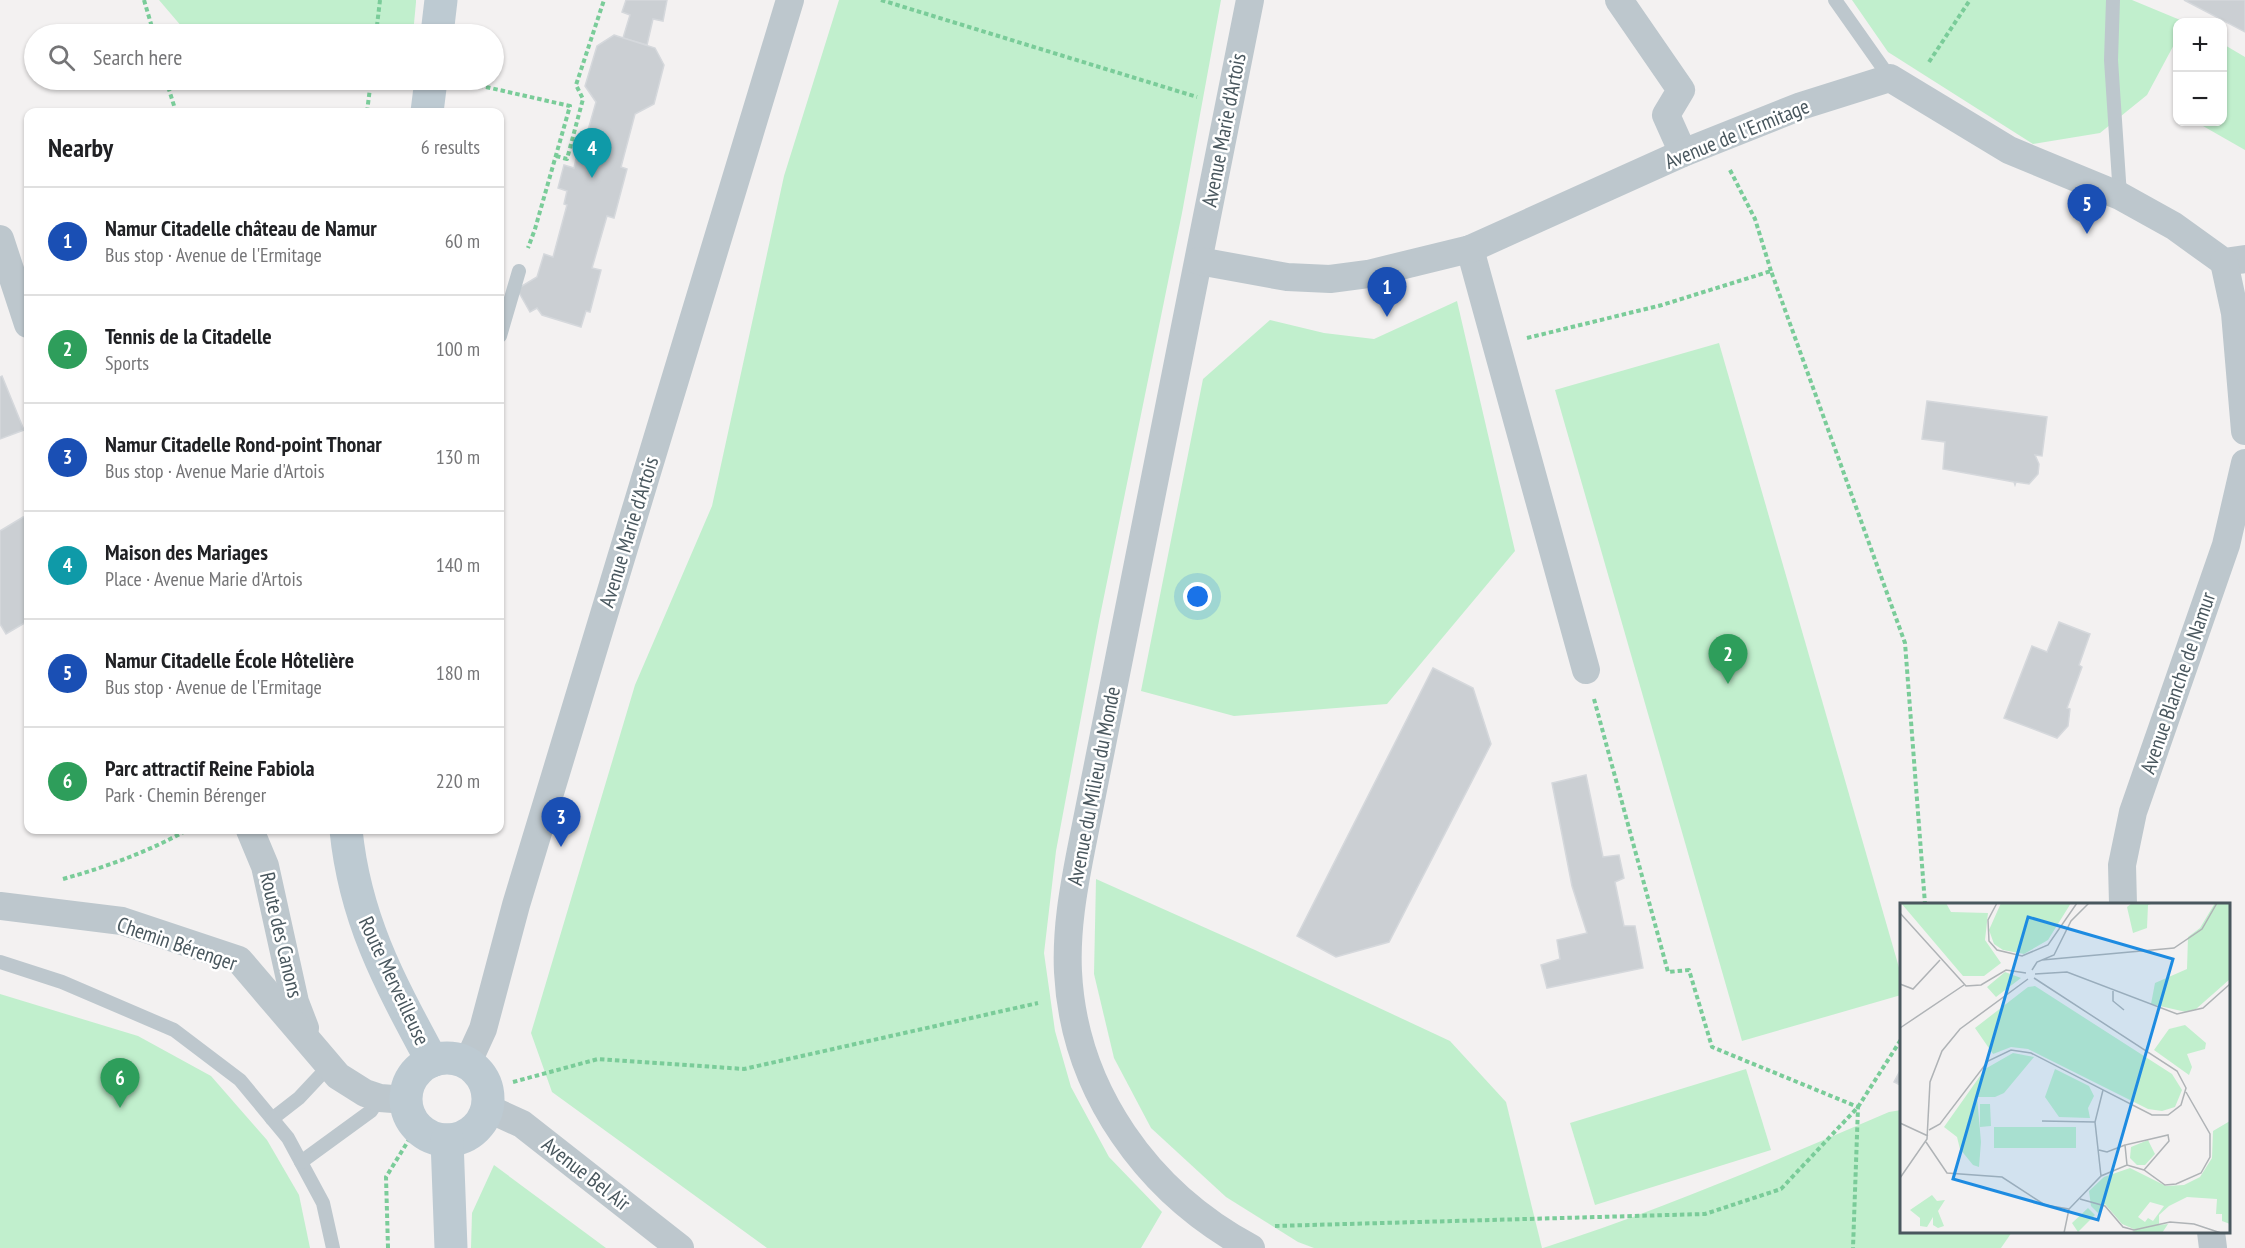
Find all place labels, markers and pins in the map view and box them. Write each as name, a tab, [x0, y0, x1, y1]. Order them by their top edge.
pin: 4	[572, 128, 612, 178]
pin: 5	[2068, 184, 2106, 234]
pin: 1	[1368, 268, 1406, 317]
pin: 2	[1708, 634, 1748, 684]
pin: 3	[542, 798, 580, 847]
pin: 6	[100, 1058, 140, 1108]

